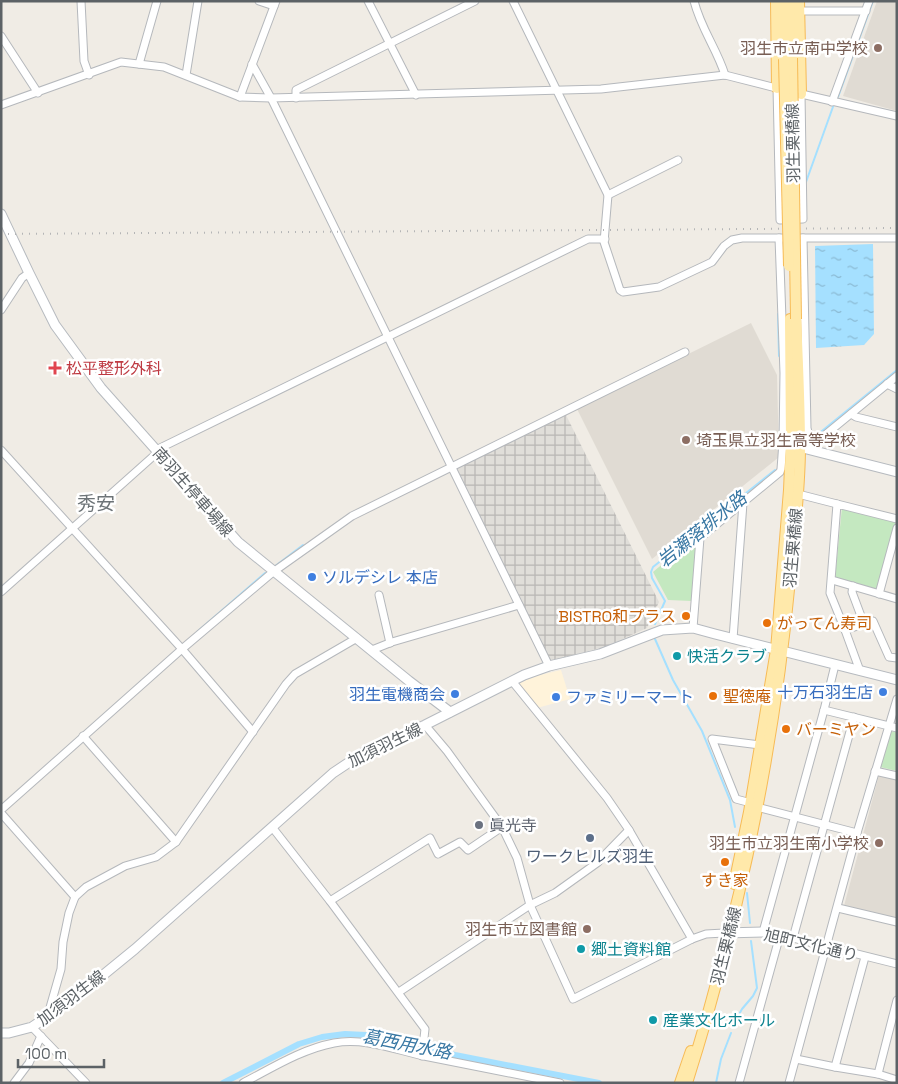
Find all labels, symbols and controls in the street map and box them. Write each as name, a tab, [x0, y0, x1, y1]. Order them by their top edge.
place label: 羽生市立南中学校	[740, 38, 868, 59]
marker: 羽生市立南中学校	[872, 42, 884, 54]
street label: 羽生栗橋線	[782, 103, 804, 183]
place label: 松平整形外科	[66, 358, 162, 379]
marker: 松平整形外科	[48, 361, 62, 375]
place label: 埼玉県立羽生高等学校	[696, 430, 856, 451]
marker: 埼玉県立羽生高等学校	[680, 434, 692, 446]
street label: 南羽生停車場線	[148, 443, 238, 541]
water label: 岩瀬落排水路	[653, 485, 753, 572]
district label: 秀安	[77, 491, 115, 516]
street label: 羽生栗橋線	[779, 507, 807, 589]
place label: ソルデシレ 本店	[322, 567, 438, 588]
marker: ソルデシレ 本店	[306, 571, 318, 583]
place label: BISTRO和プラス	[558, 606, 676, 627]
marker: BISTRO和プラス	[680, 610, 692, 622]
place label: がってん寿司	[777, 613, 872, 634]
marker: がってん寿司	[761, 617, 773, 629]
place label: 快活クラブ	[687, 646, 767, 667]
marker: 快活クラブ	[671, 650, 683, 662]
place label: 十万石羽生店	[777, 682, 873, 703]
place label: 羽生電機商会	[349, 684, 445, 705]
place label: 聖徳庵	[723, 686, 771, 707]
marker: 十万石羽生店	[877, 686, 889, 698]
place label: ファミリーマート	[566, 687, 694, 708]
marker: 羽生電機商会	[449, 688, 461, 700]
marker: 聖徳庵	[707, 690, 719, 702]
marker: ファミリーマート	[550, 691, 562, 703]
street label: 加須羽生線	[344, 718, 426, 772]
place label: バーミヤン	[796, 719, 876, 740]
marker: バーミヤン	[780, 723, 792, 735]
place label: 眞光寺	[489, 815, 537, 836]
marker: 眞光寺	[473, 819, 485, 831]
marker: ワークヒルズ羽生	[584, 832, 596, 844]
place label: 羽生市立羽生南小学校	[709, 833, 869, 854]
marker: 羽生市立羽生南小学校	[873, 837, 885, 849]
place label: ワークヒルズ羽生	[526, 846, 654, 867]
marker: すき家	[719, 856, 731, 868]
place label: すき家	[701, 870, 749, 891]
street label: 羽生栗橋線	[706, 905, 746, 987]
place label: 羽生市立図書館	[465, 919, 577, 940]
marker: 羽生市立図書館	[581, 923, 593, 935]
street label: 旭町文化通り	[762, 924, 860, 966]
place label: 郷土資料館	[591, 939, 671, 960]
marker: 郷土資料館	[575, 943, 587, 955]
street label: 加須羽生線	[33, 966, 109, 1030]
place label: 産業文化ホール	[663, 1010, 775, 1031]
marker: 産業文化ホール	[647, 1014, 659, 1026]
water label: 葛西用水路	[361, 1024, 455, 1064]
scale bar	[18, 1036, 104, 1068]
text: 100 m	[25, 1044, 67, 1063]

